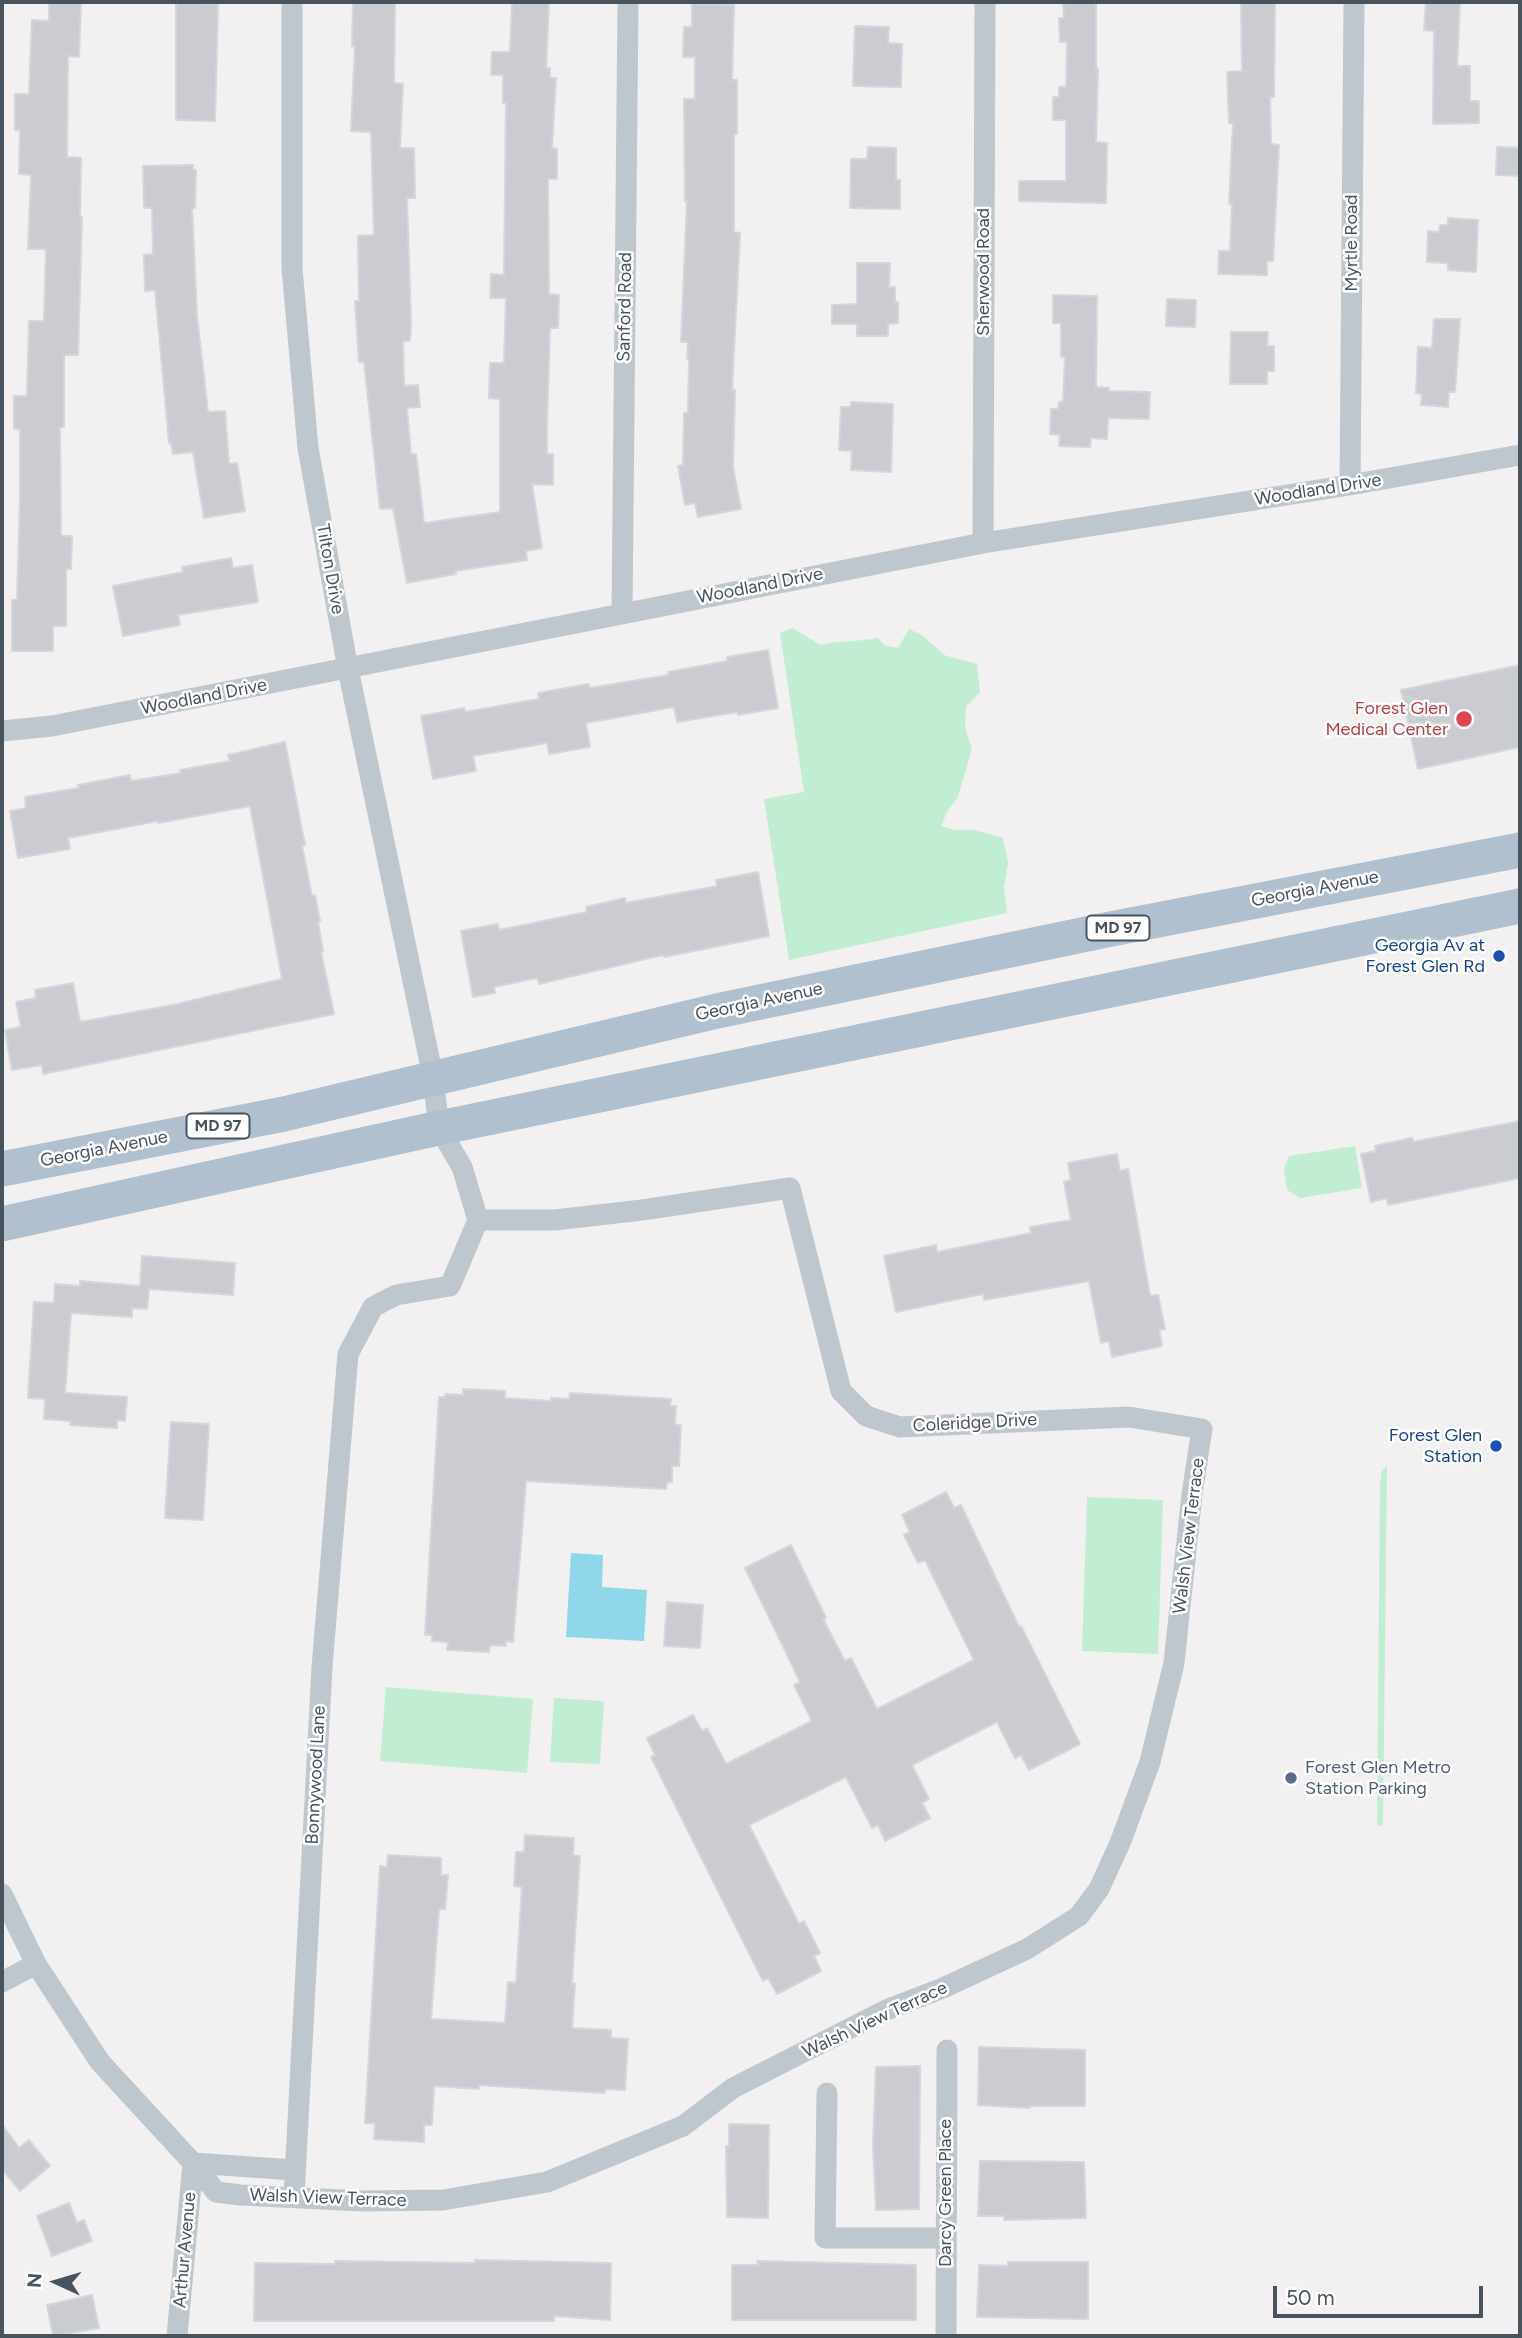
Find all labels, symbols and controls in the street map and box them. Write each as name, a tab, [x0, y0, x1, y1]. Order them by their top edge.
street label: Myrtle Road	[1341, 194, 1363, 292]
street label: Sherwood Road	[973, 208, 995, 336]
street label: Sanford Road	[613, 252, 637, 362]
street label: Woodland Drive	[1253, 469, 1383, 511]
street label: Tilton Drive	[311, 522, 349, 616]
street label: Woodland Drive	[695, 563, 825, 609]
street label: Woodland Drive	[139, 674, 269, 720]
place label: Forest Glen Medical Center	[1325, 698, 1448, 740]
marker: Forest Glen Medical Center	[1454, 709, 1474, 729]
street label: Georgia Avenue	[1249, 866, 1381, 912]
road number: MD 97	[1086, 916, 1150, 940]
place label: Georgia Av at Forest Glen Rd	[1366, 935, 1485, 978]
marker: Georgia Av at Forest Glen Rd	[1491, 948, 1507, 964]
street label: Georgia Avenue	[694, 978, 824, 1026]
road number: MD 97	[186, 1114, 249, 1138]
street label: Georgia Avenue	[38, 1126, 170, 1172]
street label: Coleridge Drive	[912, 1409, 1038, 1437]
place label: Forest Glen Station	[1389, 1425, 1482, 1468]
marker: Forest Glen Station	[1488, 1438, 1504, 1454]
street label: Walsh View Terrace	[1169, 1457, 1209, 1615]
street label: Bonnywood Lane	[302, 1705, 330, 1845]
place label: Forest Glen Metro Station Parking	[1305, 1757, 1451, 1800]
marker: Forest Glen Metro Station Parking	[1283, 1770, 1299, 1786]
street label: Walsh View Terrace	[799, 1977, 951, 2063]
street label: Darcy Green Place	[935, 2119, 957, 2267]
street label: Walsh View Terrace	[249, 2184, 407, 2212]
street label: Arthur Avenue	[169, 2191, 201, 2309]
north arrow	[21, 2247, 91, 2317]
text: N	[23, 2272, 47, 2289]
scale bar	[1277, 2272, 1487, 2316]
text: 50 m	[1286, 2285, 1335, 2310]

